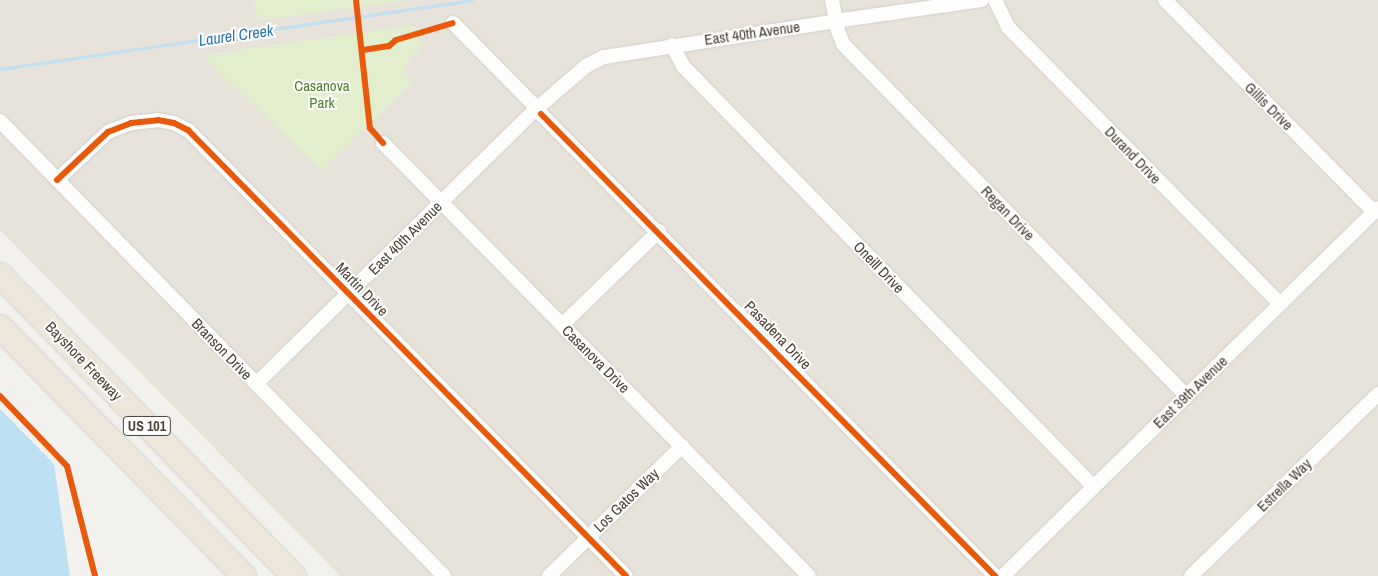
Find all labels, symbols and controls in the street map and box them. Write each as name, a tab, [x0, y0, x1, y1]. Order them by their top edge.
street label: East 40th Avenue	[703, 17, 801, 49]
water label: Laurel Creek	[197, 20, 275, 50]
park label: Casanova Park	[294, 76, 350, 111]
street label: Gillis Drive	[1241, 78, 1297, 134]
street label: Durand Drive	[1101, 122, 1165, 188]
street label: Regan Drive	[978, 182, 1038, 244]
street label: East 40th Avenue	[364, 197, 446, 279]
street label: Oneill Drive	[850, 237, 908, 297]
street label: Martin Drive	[332, 258, 392, 320]
street label: Pasadena Drive	[741, 297, 815, 373]
street label: Branson Drive	[188, 314, 256, 384]
street label: Bayshore Freeway	[42, 318, 126, 404]
street label: Casanova Drive	[558, 321, 634, 397]
street label: East 39th Avenue	[1149, 352, 1231, 432]
road number: US 101	[122, 414, 172, 438]
street label: Estrella Way	[1253, 455, 1315, 515]
street label: Los Gatos Way	[590, 464, 662, 536]

